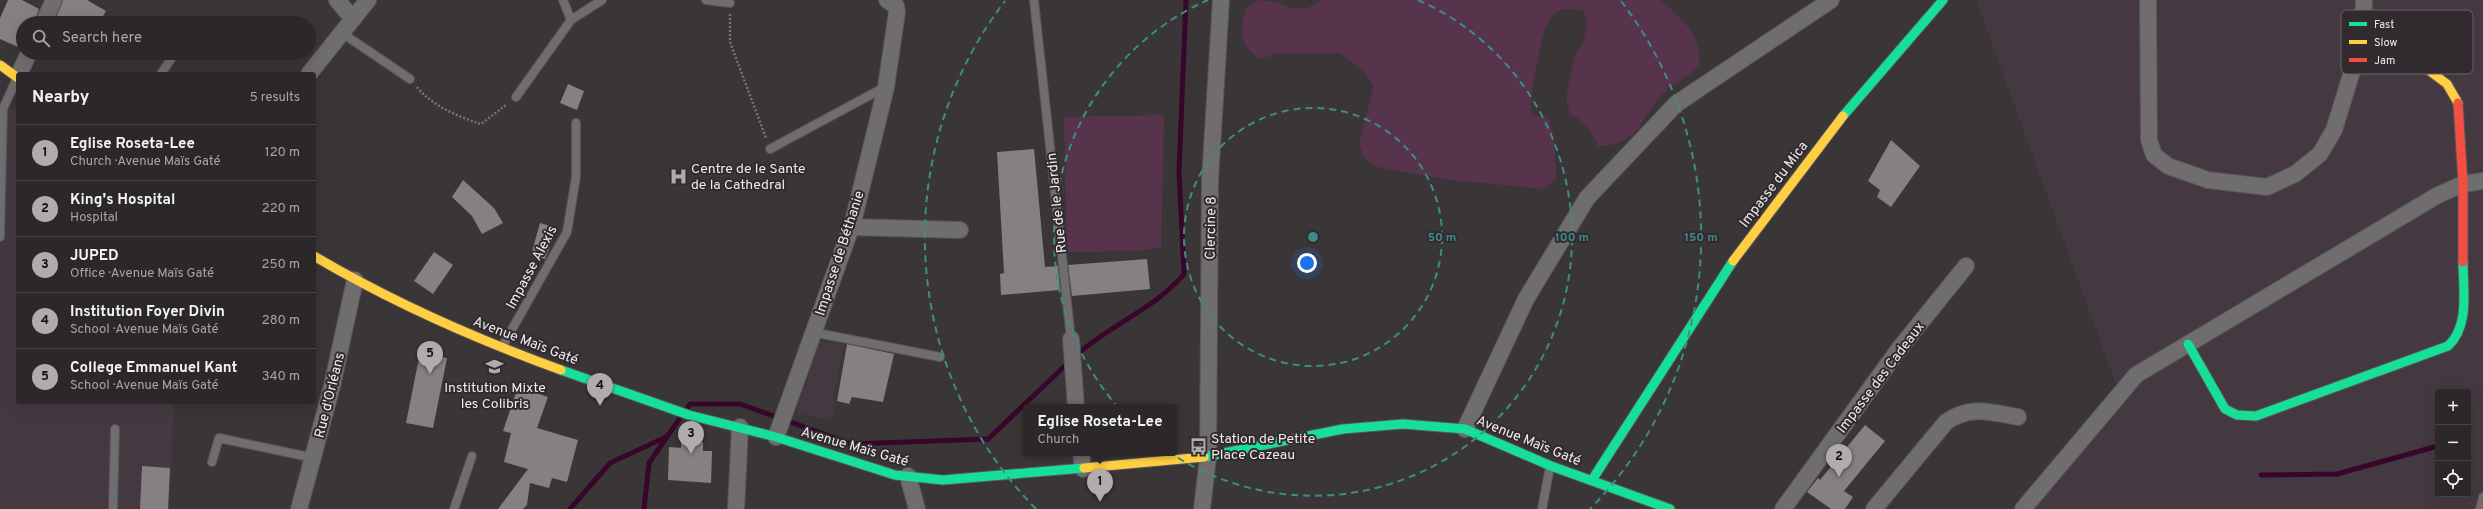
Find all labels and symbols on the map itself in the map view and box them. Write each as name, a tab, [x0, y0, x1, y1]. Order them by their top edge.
legend	[2341, 10, 2473, 74]
text: Fast	[2374, 18, 2394, 32]
text: Slow	[2374, 36, 2397, 50]
text: Jam	[2374, 54, 2395, 68]
street label: Impasse du Mica	[1736, 139, 1812, 231]
street label: Rue de le Jardin	[1044, 152, 1071, 254]
place label: Centre de le Sante de la Cathedral	[691, 161, 806, 194]
hospital icon: Centre de le Sante de la Cathedral	[668, 166, 688, 186]
street label: Impasse de Béthanie	[812, 189, 869, 318]
street label: Clercine 8	[1202, 196, 1221, 260]
street label: Impasse Alexis	[503, 223, 562, 312]
centre of rings	[1306, 230, 1320, 244]
text: 50 m	[1428, 230, 1456, 246]
text: 100 m	[1555, 230, 1589, 246]
text: 150 m	[1684, 230, 1718, 246]
your location	[1297, 253, 1317, 273]
street label: Avenue Maïs Gaté	[471, 314, 580, 369]
street label: Impasse des Cadeaux	[1834, 319, 1929, 437]
pin: 5	[417, 341, 443, 374]
street label: Rue d'Orléans	[312, 351, 349, 440]
school or university icon: Institution Mixte les Colibris	[485, 357, 505, 377]
pin: 4	[587, 373, 613, 406]
place label: Institution Mixte les Colibris	[444, 380, 546, 413]
street label: Avenue Maïs Gaté	[1474, 413, 1583, 470]
pin: 3	[678, 421, 704, 454]
street label: Avenue Maïs Gaté	[799, 424, 910, 471]
place label: Station de Petite Place Cazeau	[1211, 431, 1315, 464]
bus stop icon: Station de Petite Place Cazeau	[1188, 436, 1208, 456]
pin: 2	[1826, 444, 1852, 477]
pin: 1	[1087, 469, 1113, 502]

